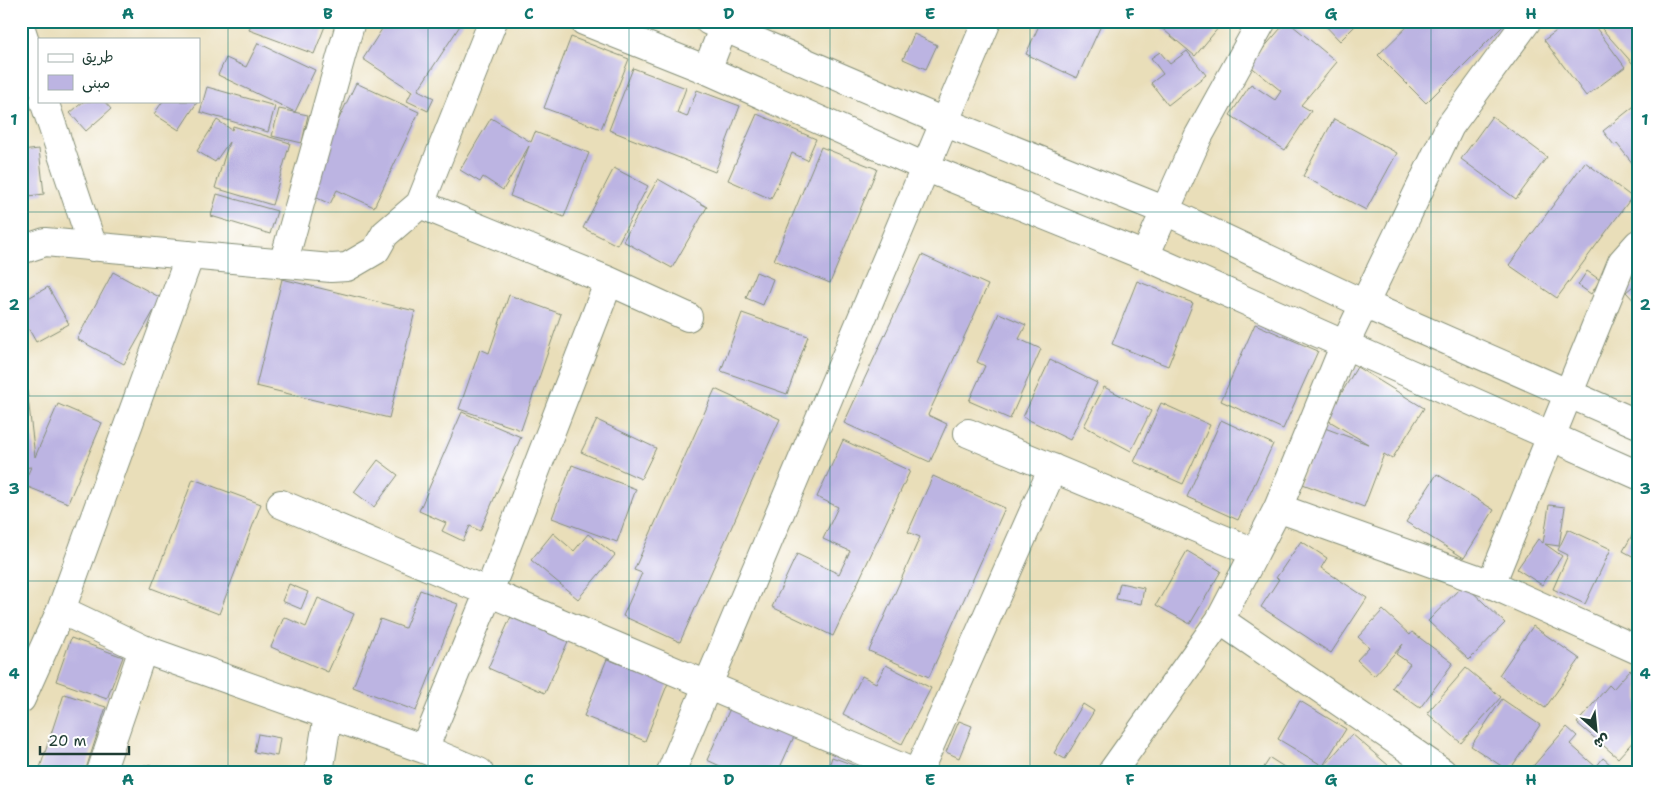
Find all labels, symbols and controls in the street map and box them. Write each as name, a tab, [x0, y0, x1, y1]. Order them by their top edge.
text: A	[122, 3, 134, 24]
text: B	[323, 3, 333, 24]
text: C	[524, 3, 534, 24]
text: D	[723, 3, 735, 24]
text: E	[925, 3, 935, 24]
text: F	[1125, 3, 1135, 24]
text: G	[1325, 3, 1338, 24]
text: H	[1525, 3, 1537, 24]
legend	[38, 38, 200, 102]
text: طريق	[82, 47, 114, 67]
text: مبنى	[82, 73, 110, 93]
text: 1	[10, 109, 18, 130]
text: 1	[1641, 109, 1649, 130]
text: 2	[8, 294, 20, 315]
text: 2	[1639, 294, 1651, 315]
text: 3	[8, 478, 20, 499]
text: 3	[1639, 478, 1651, 499]
text: 4	[8, 663, 20, 684]
text: 4	[1639, 663, 1651, 684]
north arrow	[1572, 706, 1622, 756]
scale bar	[40, 723, 129, 755]
text: ش	[1591, 730, 1613, 753]
text: 20 m	[48, 731, 87, 751]
text: A	[122, 769, 134, 790]
text: B	[323, 769, 333, 790]
text: C	[524, 769, 534, 790]
text: D	[723, 769, 735, 790]
text: E	[925, 769, 935, 790]
text: F	[1125, 769, 1135, 790]
text: G	[1325, 769, 1338, 790]
text: H	[1525, 769, 1537, 790]

